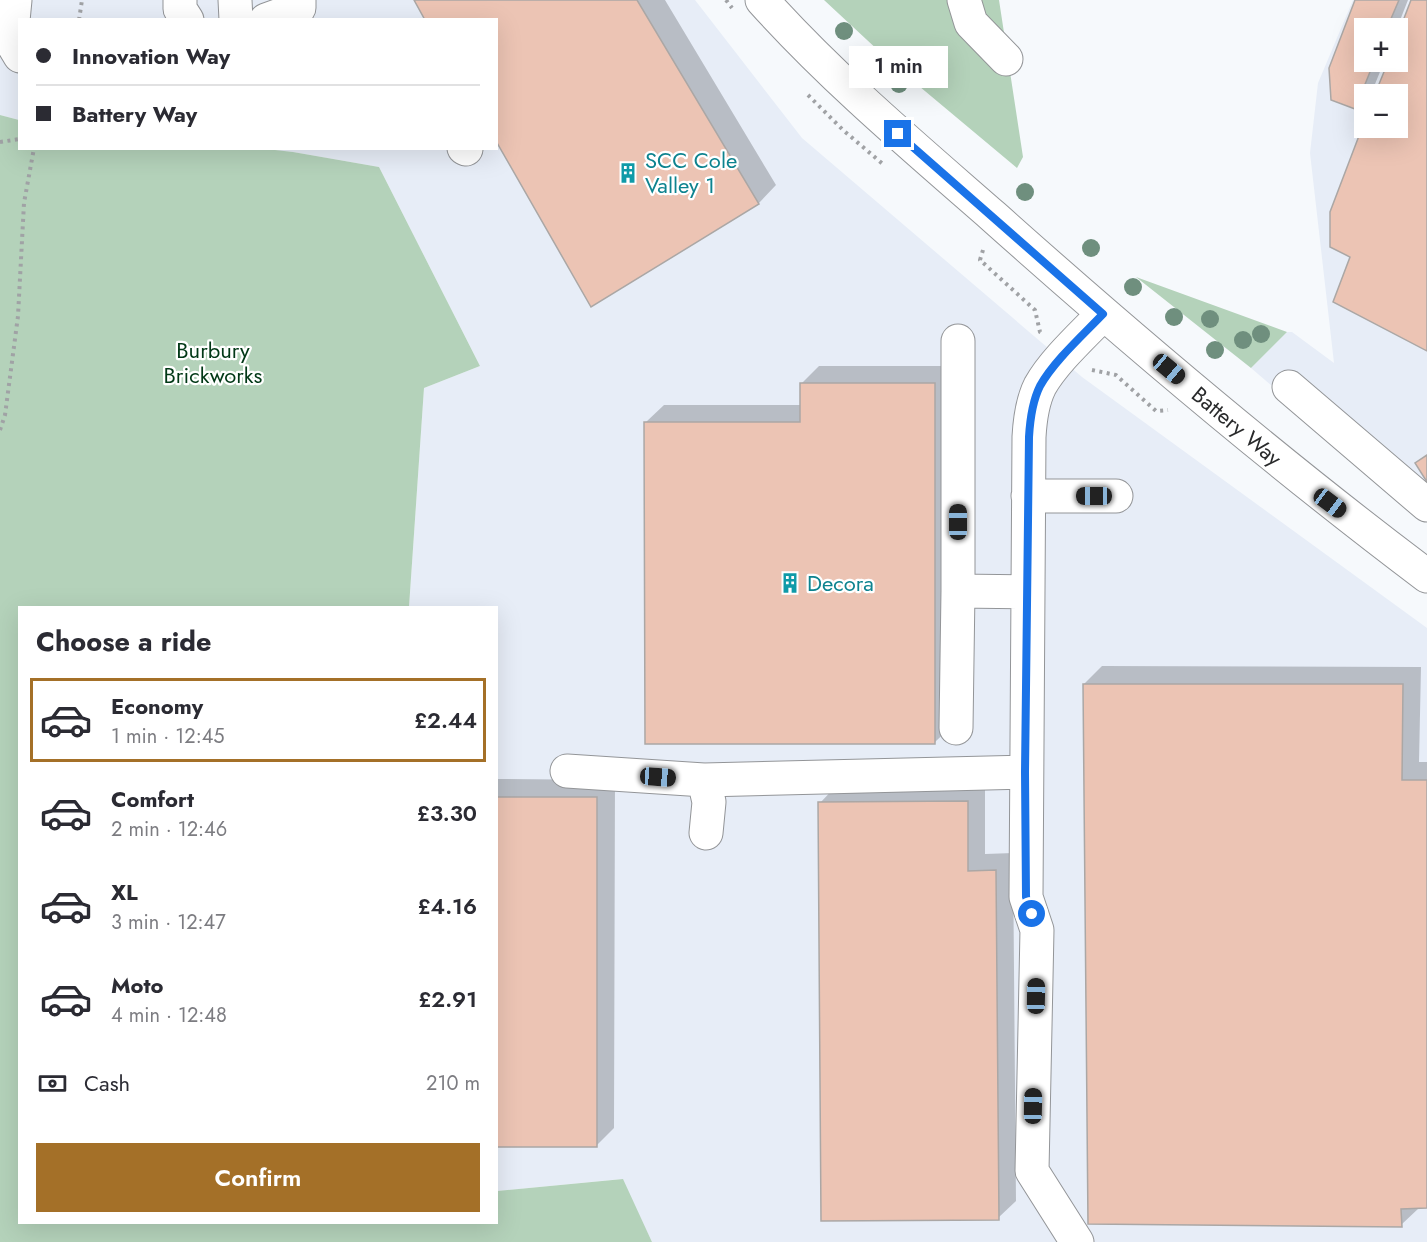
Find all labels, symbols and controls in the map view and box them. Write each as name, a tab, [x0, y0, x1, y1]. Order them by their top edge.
map controls	[1354, 18, 1408, 138]
button: +	[1354, 18, 1408, 72]
text: Innovation Way	[72, 40, 230, 72]
callout: 1 min	[848, 47, 948, 89]
text: 1 min	[874, 52, 923, 81]
button: −	[1354, 84, 1408, 138]
text: Battery Way	[72, 98, 197, 130]
route end	[884, 120, 911, 147]
place label: SCC Cole Valley 1	[645, 144, 737, 201]
building icon: SCC Cole Valley 1	[616, 161, 640, 185]
park label: Burbury Brickworks	[164, 334, 263, 391]
car	[1149, 351, 1189, 387]
street label: Battery Way	[1185, 379, 1289, 473]
car	[1310, 485, 1350, 521]
car	[1076, 487, 1112, 505]
car	[949, 504, 967, 540]
place label: Decora	[807, 567, 874, 599]
building icon: Decora	[778, 571, 802, 595]
text: Choose a ride	[36, 622, 211, 661]
text: Economy	[111, 690, 203, 722]
icon: car	[39, 693, 93, 747]
text: £2.44	[414, 704, 477, 736]
text: 1 min · 12:45	[111, 722, 225, 751]
car	[639, 767, 677, 787]
text: Comfort	[111, 783, 194, 815]
icon: car	[39, 786, 93, 840]
text: £3.30	[417, 797, 477, 829]
text: 2 min · 12:46	[111, 815, 227, 844]
text: XL	[111, 876, 138, 908]
icon: car	[39, 879, 93, 933]
text: £4.16	[417, 890, 477, 922]
route start	[1018, 900, 1045, 927]
text: 3 min · 12:47	[111, 908, 226, 937]
text: Moto	[111, 969, 164, 1001]
icon: car	[39, 972, 93, 1026]
car	[1027, 978, 1045, 1014]
text: £2.91	[418, 983, 477, 1015]
text: 4 min · 12:48	[111, 1001, 227, 1030]
icon: cash	[36, 1067, 69, 1100]
text: Cash	[84, 1067, 130, 1099]
text: 210 m	[426, 1069, 480, 1098]
car	[1024, 1088, 1042, 1124]
button: Confirm	[36, 1143, 480, 1212]

